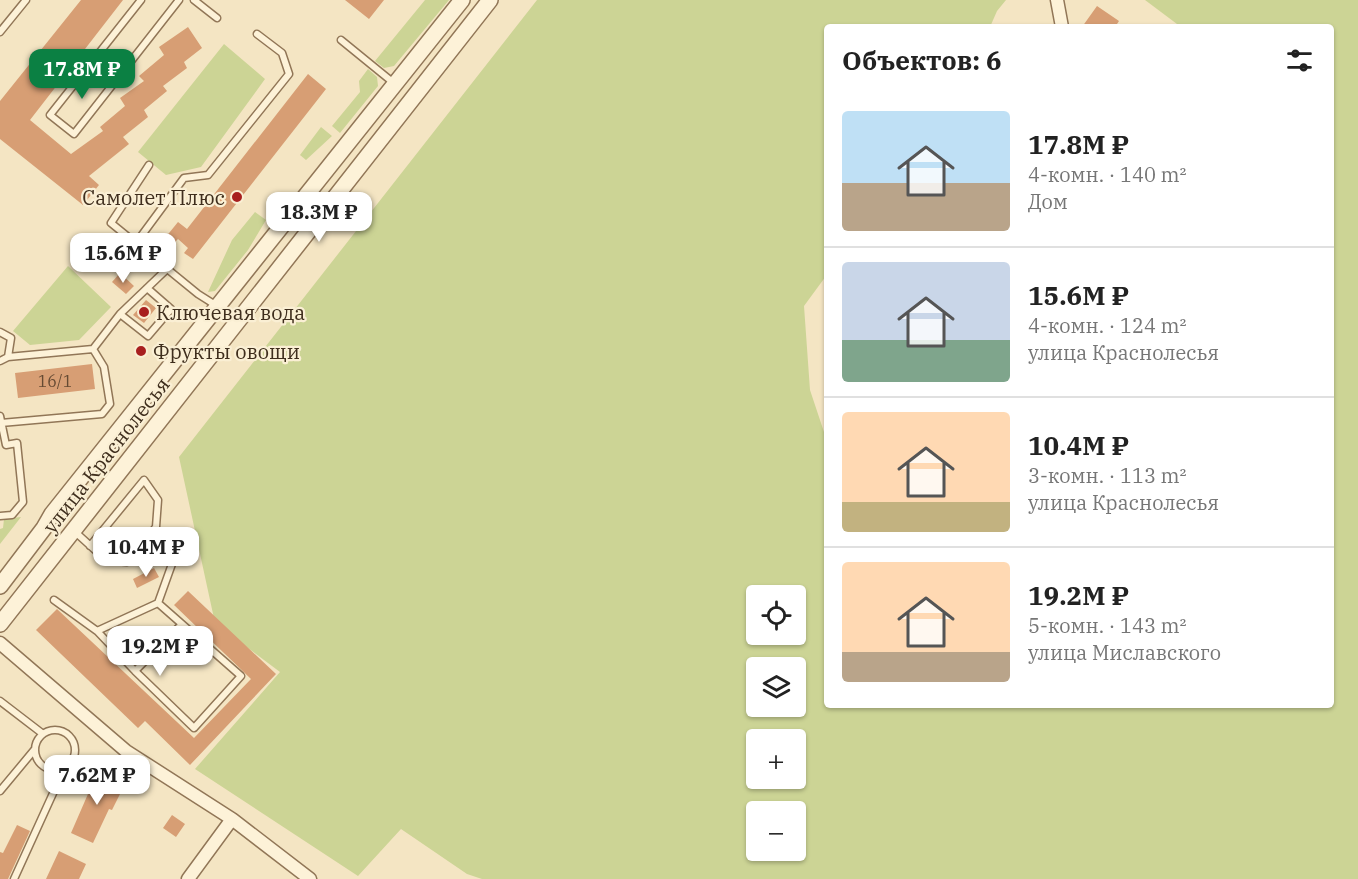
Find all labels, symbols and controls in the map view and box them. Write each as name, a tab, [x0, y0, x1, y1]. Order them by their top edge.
text: Объектов: 6	[842, 43, 1002, 77]
icon: filters	[1283, 44, 1316, 77]
pin: 17.8M ₽	[27, 49, 137, 100]
text: 17.8M ₽	[43, 55, 121, 82]
text: 17.8M ₽	[1028, 127, 1129, 161]
icon: home	[890, 135, 962, 207]
text: 4-комн. · 140 m²	[1028, 161, 1187, 188]
place label: Самолет Плюс	[82, 184, 225, 211]
text: Дом	[1028, 188, 1068, 215]
marker: Самолет Плюс	[230, 190, 244, 204]
pin: 18.3M ₽	[264, 192, 374, 243]
text: 18.3M ₽	[280, 198, 358, 225]
pin: 15.6M ₽	[68, 233, 178, 284]
text: 15.6M ₽	[84, 239, 162, 266]
text: 15.6M ₽	[1028, 278, 1129, 312]
icon: home	[890, 286, 962, 358]
place label: Ключевая вода	[156, 299, 305, 326]
marker: Ключевая вода	[137, 305, 151, 319]
text: 4-комн. · 124 m²	[1028, 312, 1187, 339]
place label: Фрукты овощи	[153, 338, 300, 365]
text: улица Краснолесья	[1028, 339, 1219, 366]
marker: Фрукты овощи	[134, 344, 148, 358]
street label: улица Краснолесья	[37, 371, 175, 539]
house number: 16/1	[38, 371, 72, 391]
text: 10.4M ₽	[1028, 428, 1129, 462]
icon: home	[890, 436, 962, 508]
text: 3-комн. · 113 m²	[1028, 462, 1187, 489]
text: улица Краснолесья	[1028, 489, 1219, 516]
pin: 10.4M ₽	[91, 527, 201, 578]
text: 10.4M ₽	[107, 533, 185, 560]
text: 19.2M ₽	[1028, 578, 1129, 612]
map controls	[746, 585, 806, 861]
button: locate	[746, 585, 806, 645]
icon: home	[890, 586, 962, 658]
text: 5-комн. · 143 m²	[1028, 612, 1187, 639]
pin: 19.2M ₽	[105, 626, 215, 677]
text: 19.2M ₽	[121, 632, 199, 659]
text: улица Миславского	[1028, 639, 1221, 666]
button: layers	[746, 657, 806, 717]
button: +	[746, 729, 806, 789]
pin: 7.62M ₽	[42, 755, 152, 806]
text: 7.62M ₽	[58, 761, 136, 788]
button: −	[746, 801, 806, 861]

